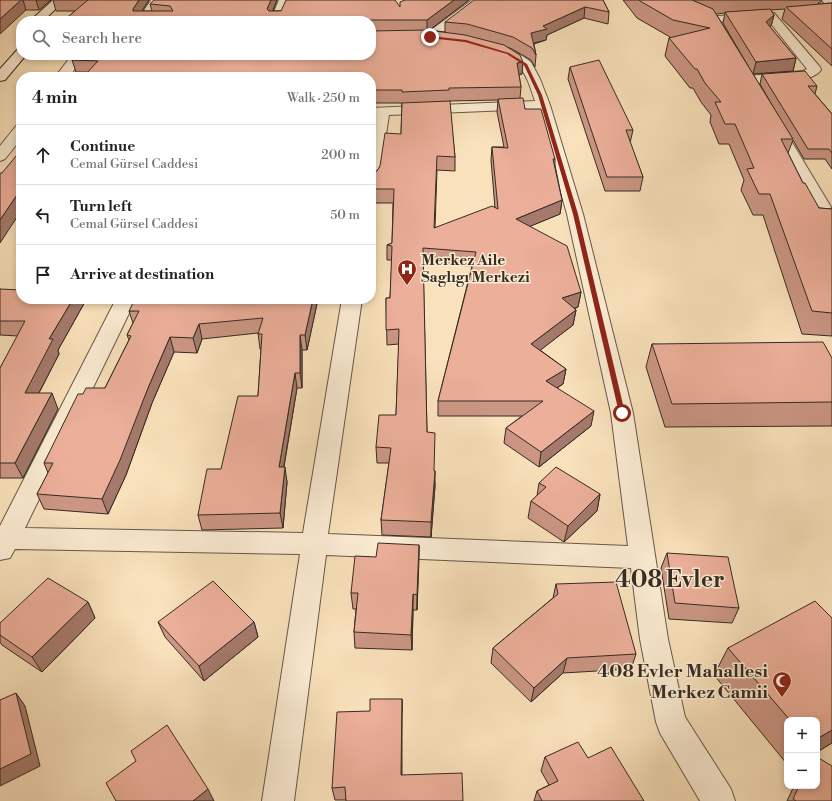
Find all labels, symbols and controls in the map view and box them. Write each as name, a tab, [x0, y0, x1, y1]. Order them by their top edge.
search box	[16, 16, 376, 60]
icon: search	[30, 27, 52, 49]
route end	[421, 28, 439, 46]
text: Search here	[62, 29, 142, 48]
text: 4 min	[32, 87, 77, 109]
text: Walk · 250 m	[287, 90, 360, 106]
text: Continue	[70, 137, 135, 156]
icon: ahead	[32, 144, 54, 166]
text: 200 m	[321, 147, 360, 163]
text: Cemal Gürsel Caddesi	[70, 156, 198, 172]
text: Turn left	[70, 197, 132, 216]
icon: left	[32, 204, 54, 226]
text: 50 m	[330, 207, 360, 223]
text: Cemal Gürsel Caddesi	[70, 216, 198, 232]
place label: Merkez Aile Saglıgı Merkezi	[421, 251, 530, 287]
hospital icon: Merkez Aile Saglıgı Merkezi	[396, 258, 418, 286]
icon: arrive	[32, 264, 54, 286]
text: Arrive at destination	[70, 265, 214, 284]
route start	[613, 404, 631, 422]
district label: 408 Evler	[615, 566, 725, 594]
place label: 408 Evler Mahallesi Merkez Camii	[597, 660, 768, 704]
mosque icon: 408 Evler Mahallesi Merkez Camii	[771, 670, 793, 698]
map controls	[784, 717, 820, 789]
button: +	[784, 717, 820, 753]
button: −	[784, 753, 820, 789]

